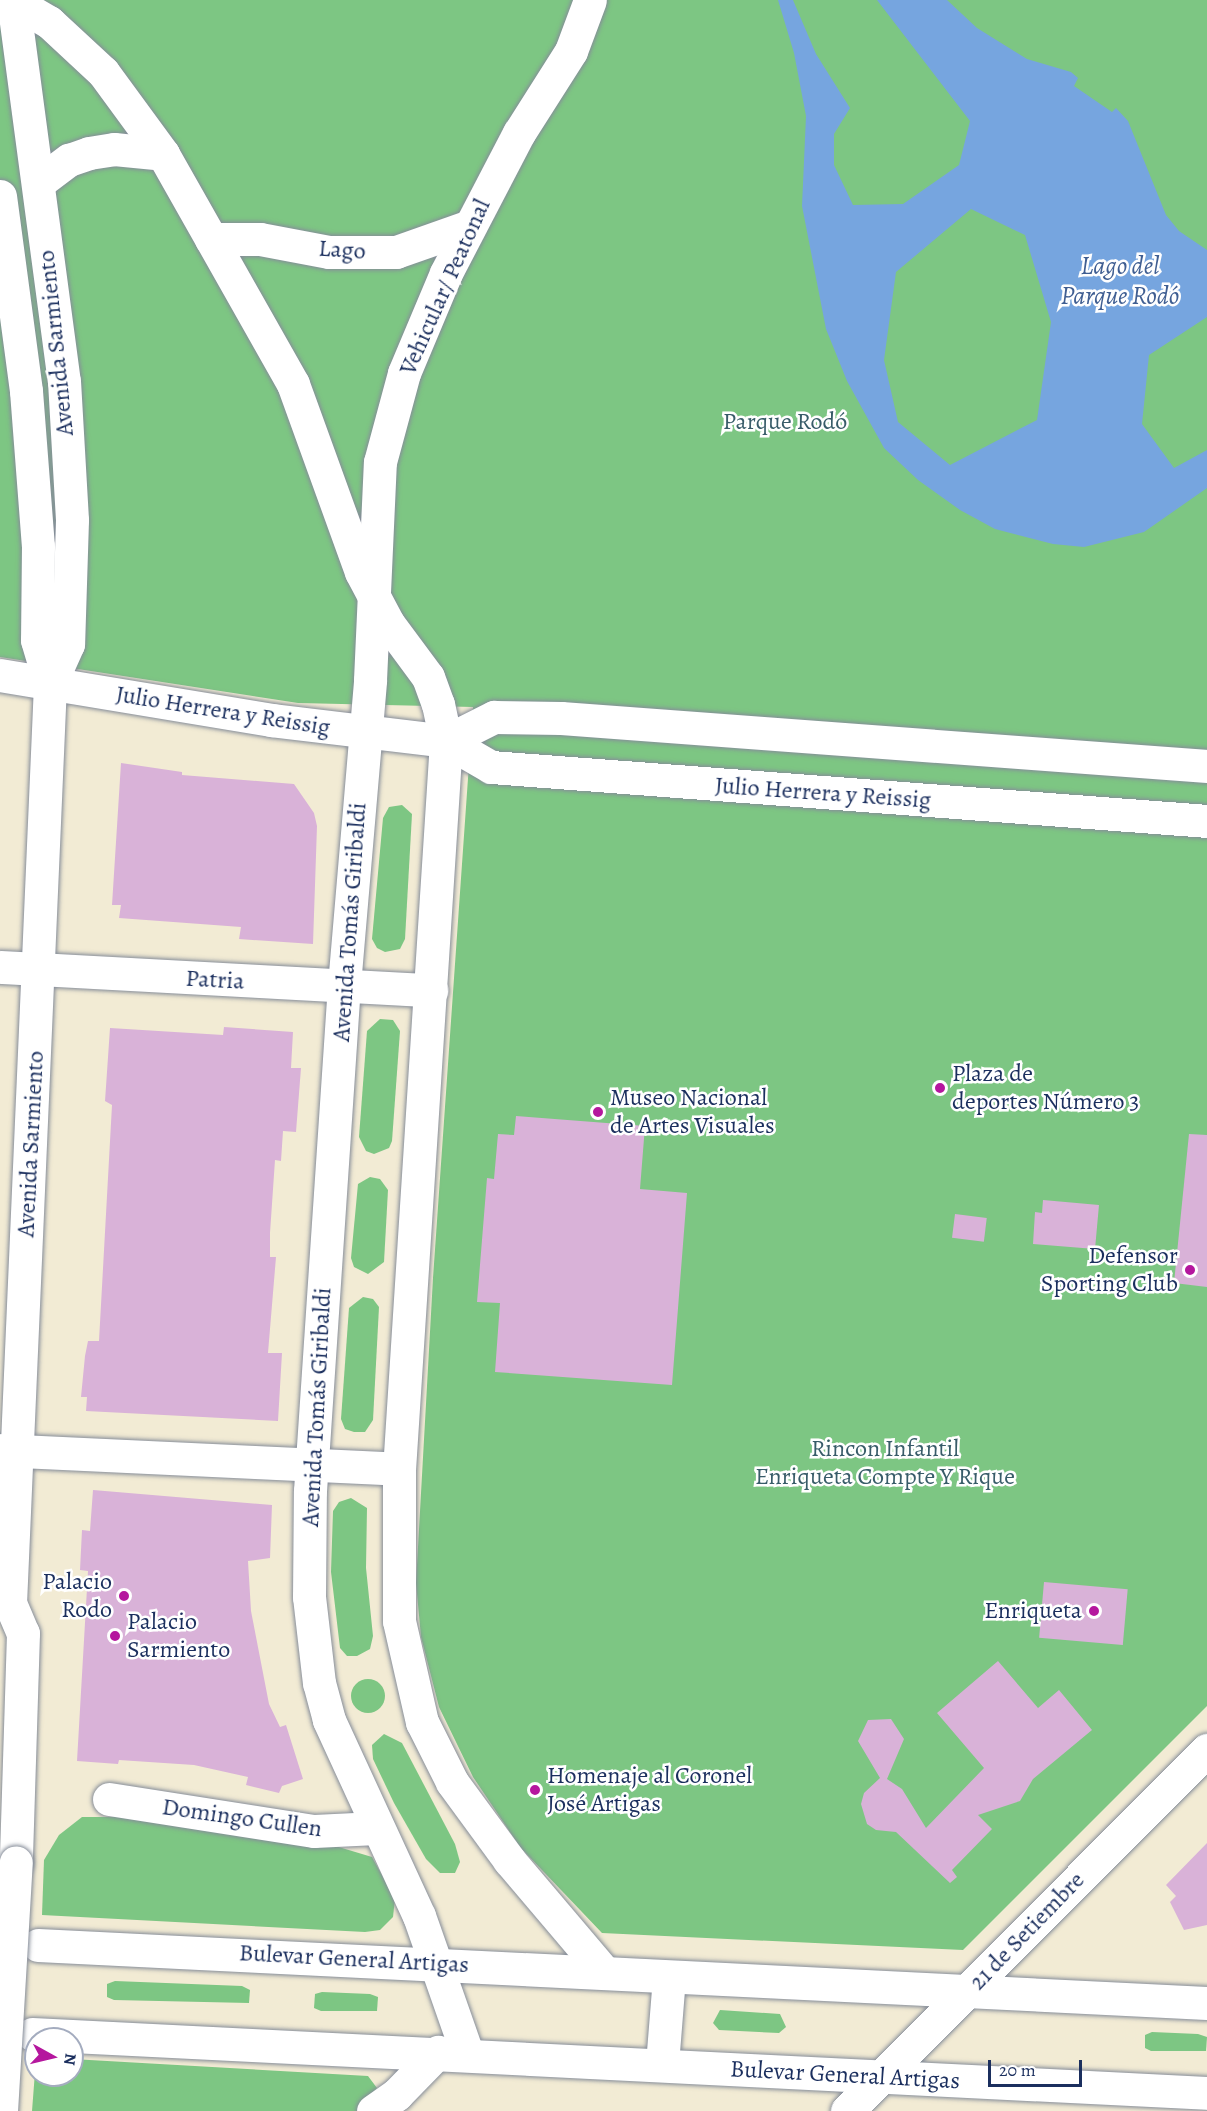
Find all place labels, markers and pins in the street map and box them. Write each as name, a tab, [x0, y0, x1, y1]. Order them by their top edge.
place label: Plaza de deportes Número 3	[952, 1060, 1139, 1116]
marker: Plaza de deportes Número 3	[933, 1081, 947, 1095]
place label: Museo Nacional de Artes Visuales	[610, 1084, 775, 1140]
marker: Museo Nacional de Artes Visuales	[591, 1105, 605, 1119]
place label: Defensor Sporting Club	[1041, 1242, 1178, 1298]
marker: Defensor Sporting Club	[1183, 1263, 1197, 1277]
place label: Palacio Rodo	[42, 1568, 112, 1624]
marker: Palacio Rodo	[117, 1589, 131, 1603]
place label: Enriqueta	[984, 1597, 1082, 1625]
marker: Enriqueta	[1087, 1604, 1101, 1618]
place label: Palacio Sarmiento	[127, 1608, 230, 1664]
marker: Palacio Sarmiento	[108, 1629, 122, 1643]
place label: Homenaje al Coronel José Artigas	[547, 1762, 752, 1818]
marker: Homenaje al Coronel José Artigas	[528, 1783, 542, 1797]

